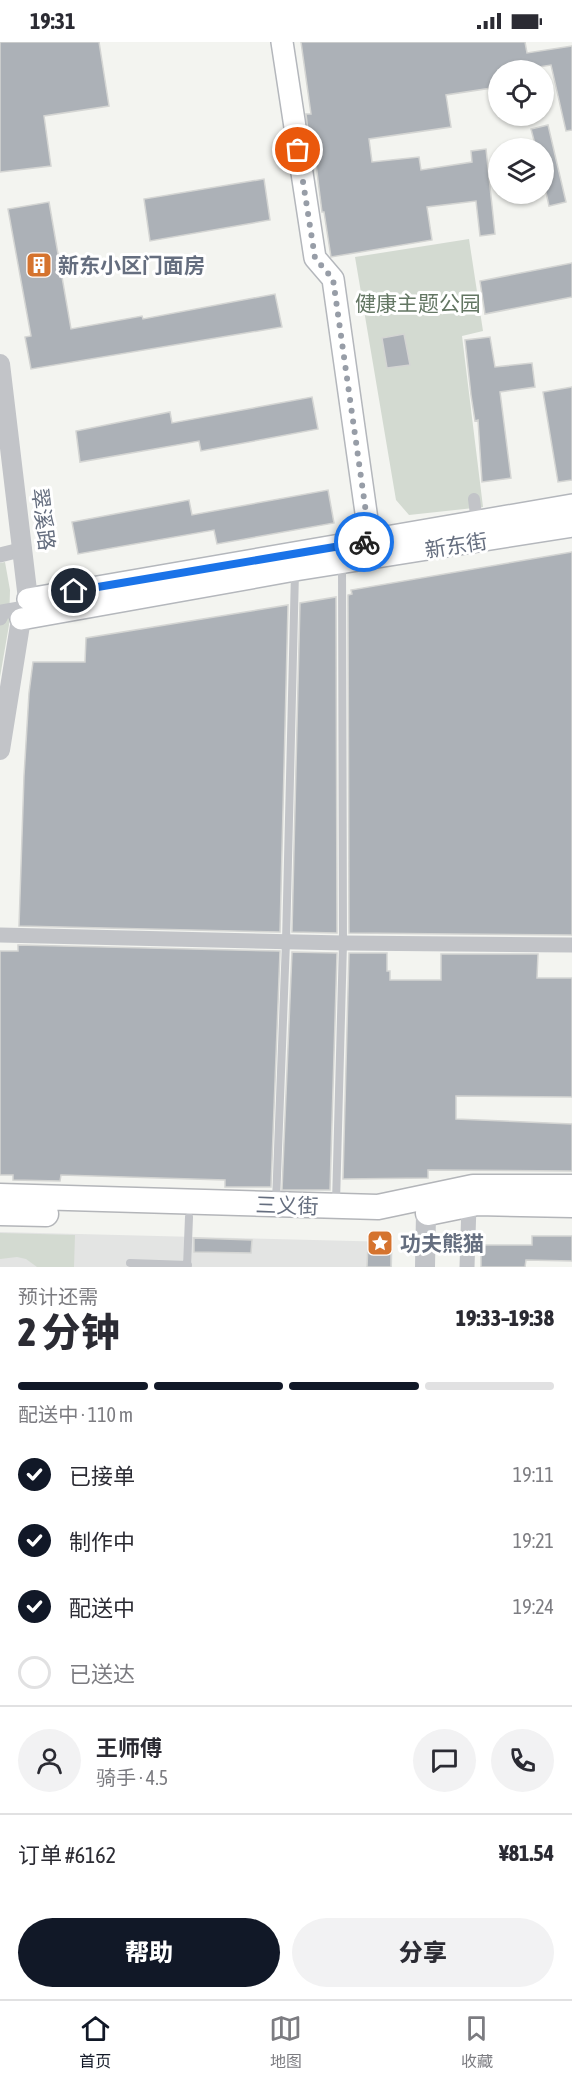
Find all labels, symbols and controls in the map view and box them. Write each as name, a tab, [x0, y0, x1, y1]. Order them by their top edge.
text: 19:31	[30, 8, 75, 34]
map controls	[488, 60, 554, 204]
button: locate	[488, 60, 554, 126]
pin	[272, 124, 323, 175]
icon: bag	[281, 133, 314, 166]
button: layers	[488, 138, 554, 204]
building icon: 新东小区门面房	[24, 250, 54, 280]
place label: 新东小区门面房	[58, 253, 205, 277]
park label: 健康主题公园	[355, 291, 481, 315]
street label: 翠溪路	[28, 486, 60, 552]
courier	[334, 512, 394, 572]
icon: bike	[348, 526, 381, 559]
street label: 新东街	[423, 528, 489, 562]
pin	[48, 565, 99, 616]
icon: home	[57, 574, 90, 607]
street label: 三义街	[255, 1192, 319, 1218]
place icon: 功夫熊猫	[365, 1228, 395, 1258]
place label: 功夫熊猫	[400, 1231, 484, 1255]
text: 预计还需	[18, 1285, 98, 1308]
text: 19:33–19:38	[456, 1305, 554, 1331]
text: 2 分钟	[18, 1310, 120, 1354]
text: 配送中 · 110 m	[18, 1403, 133, 1426]
icon: check	[18, 1458, 51, 1491]
text: 已接单	[69, 1463, 135, 1489]
text: 19:11	[513, 1463, 554, 1486]
icon: check	[18, 1524, 51, 1557]
text: 制作中	[69, 1529, 135, 1555]
text: 19:21	[513, 1529, 554, 1552]
icon: check	[18, 1590, 51, 1623]
text: 配送中	[69, 1595, 135, 1621]
text: 19:24	[513, 1595, 554, 1618]
text: 已送达	[69, 1661, 135, 1687]
button: person	[18, 1729, 81, 1792]
button: chat	[413, 1729, 476, 1792]
button: phone	[491, 1729, 554, 1792]
text: 王师傅	[96, 1735, 162, 1761]
text: 骑手 · 4.5	[96, 1766, 168, 1789]
text: ¥81.54	[499, 1840, 554, 1866]
text: 订单 #6162	[18, 1842, 116, 1868]
button: 帮助	[18, 1918, 280, 1987]
button: 分享	[292, 1918, 554, 1987]
tab: 首页	[79, 2012, 112, 2072]
tab: 地图	[269, 2012, 302, 2072]
tab: 收藏	[460, 2012, 493, 2072]

